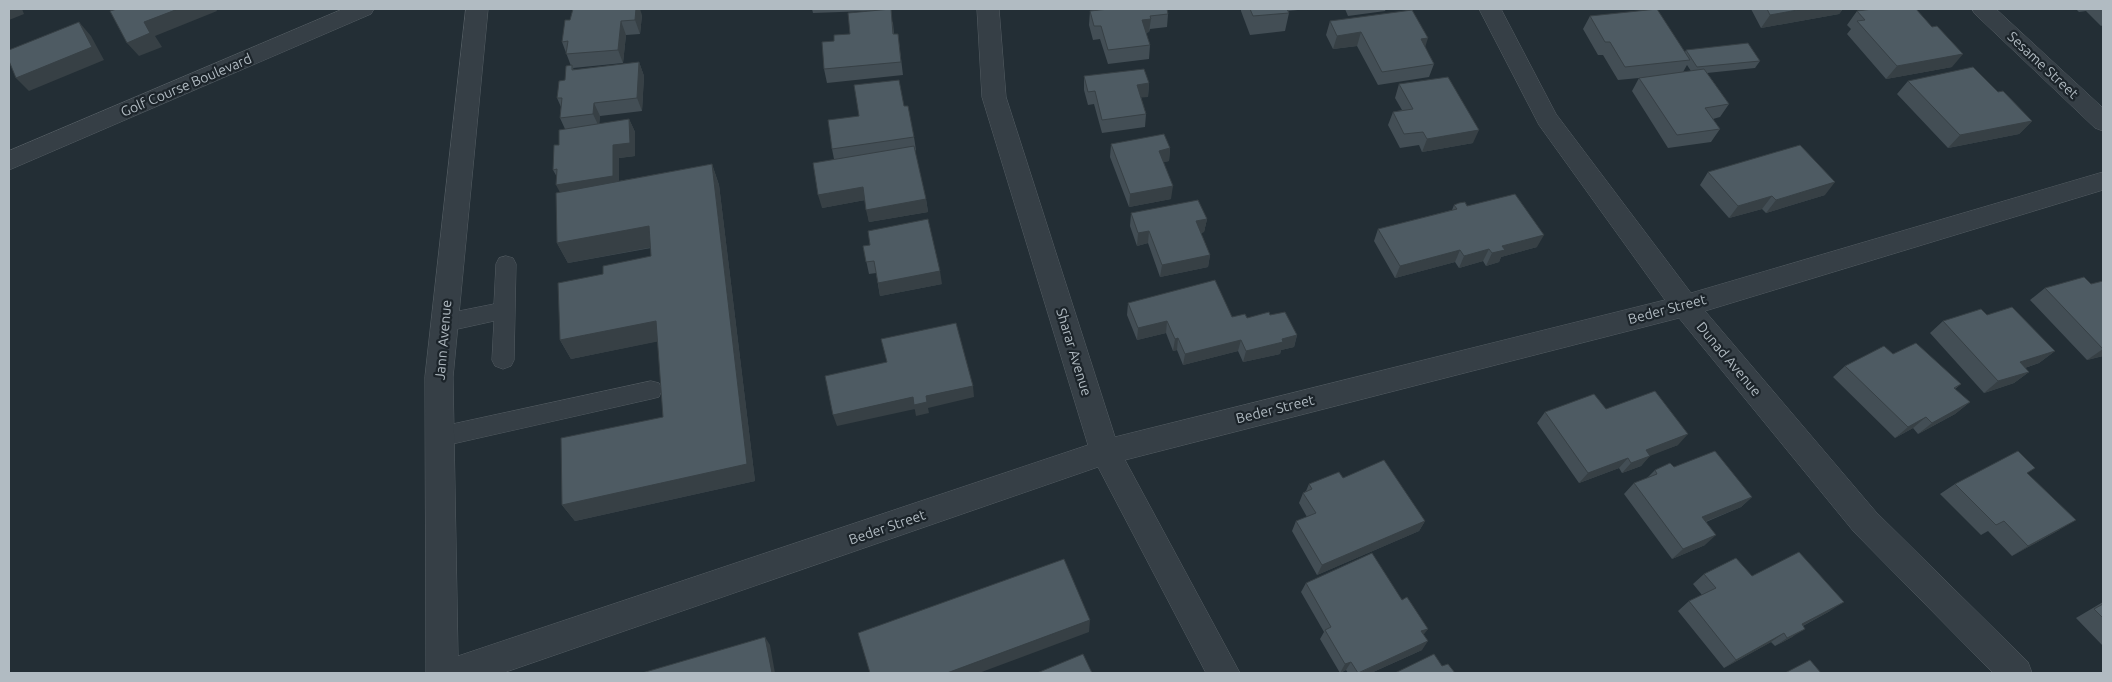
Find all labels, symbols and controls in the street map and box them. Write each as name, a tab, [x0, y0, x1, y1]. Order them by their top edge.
street label: Sesame Street	[2004, 28, 2082, 102]
street label: Golf Course Boulevard	[118, 50, 254, 120]
street label: Beder Street	[1626, 291, 1708, 327]
street label: Jann Avenue	[432, 299, 454, 381]
street label: Sharar Avenue	[1053, 306, 1095, 398]
street label: Dunad Avenue	[1693, 319, 1765, 399]
street label: Beder Street	[1234, 391, 1316, 426]
street label: Beder Street	[847, 506, 928, 548]

